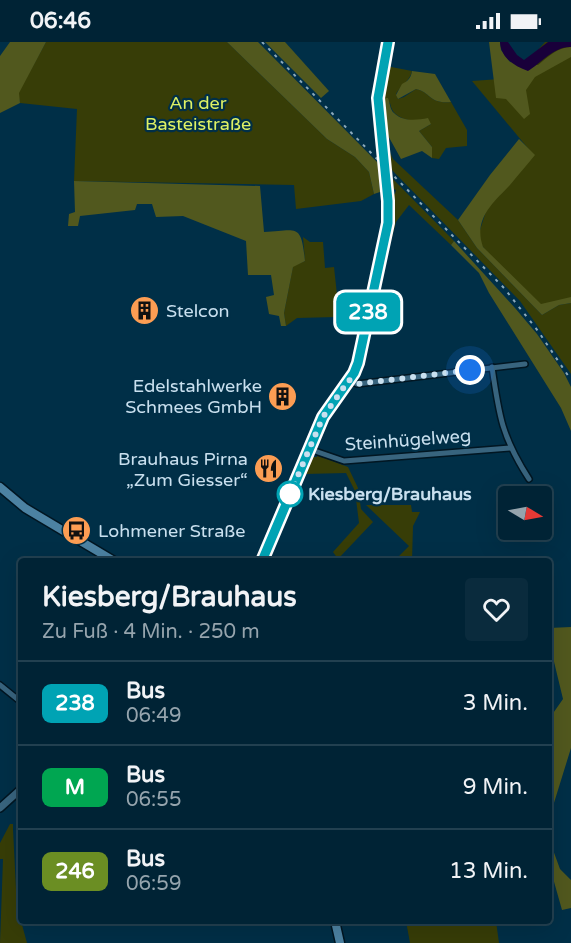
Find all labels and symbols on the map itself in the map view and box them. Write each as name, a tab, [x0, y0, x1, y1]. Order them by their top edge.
park label: An der Basteistraße	[145, 92, 251, 135]
line badge: 238	[334, 292, 403, 332]
building icon: Stelcon	[129, 295, 161, 327]
place label: Stelcon	[166, 300, 230, 322]
your location	[455, 355, 485, 385]
place label: Edelstahlwerke Schmees GmbH	[125, 375, 262, 418]
building icon: Edelstahlwerke Schmees GmbH	[267, 380, 299, 412]
street label: Steinhügelweg	[344, 425, 472, 455]
place label: Brauhaus Pirna „Zum Giesser“	[118, 448, 248, 491]
restaurant icon: Brauhaus Pirna „Zum Giesser“	[253, 453, 285, 485]
marker: Kiesberg/Brauhaus	[277, 481, 303, 507]
place label: Kiesberg/Brauhaus	[308, 483, 472, 505]
north arrow	[498, 486, 552, 540]
bus stop icon: Lohmener Straße	[61, 515, 93, 547]
place label: Lohmener Straße	[98, 520, 245, 542]

